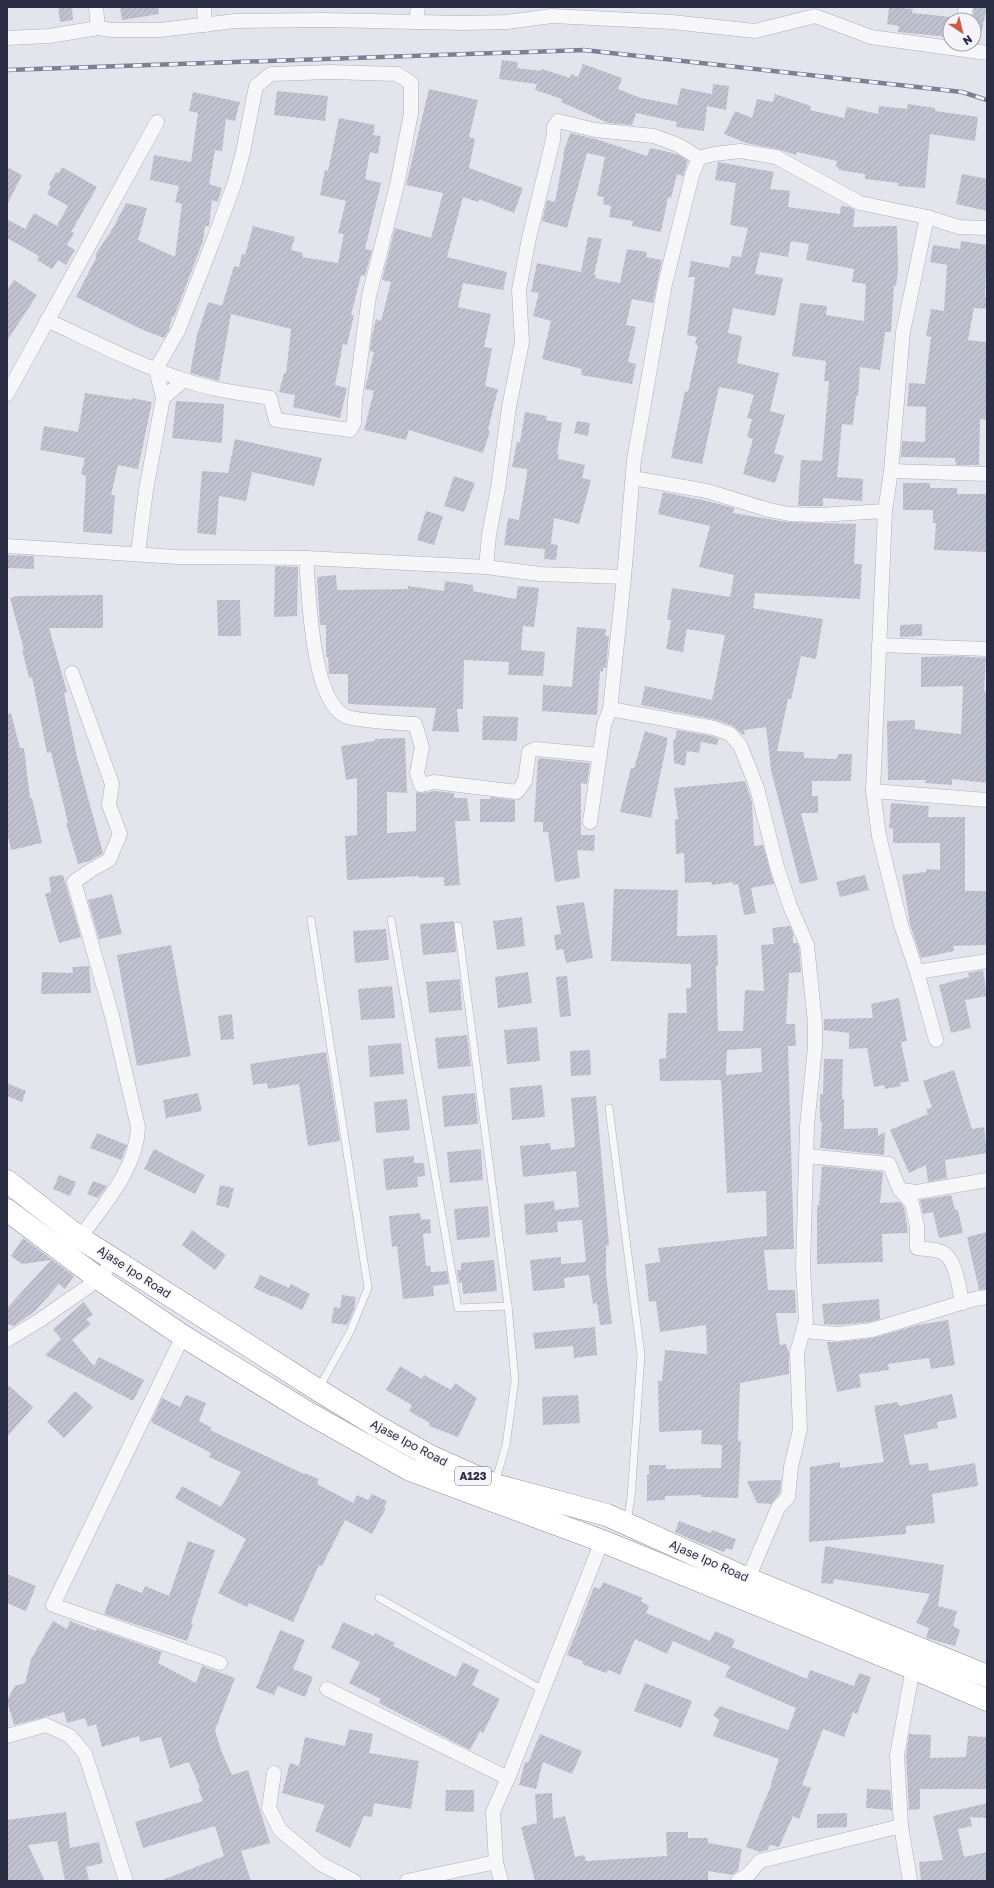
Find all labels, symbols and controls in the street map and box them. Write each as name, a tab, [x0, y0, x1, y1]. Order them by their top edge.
north arrow	[942, 12, 982, 52]
text: N	[961, 33, 975, 48]
street label: Ajase Ipo Road	[94, 1242, 174, 1301]
street label: Ajase Ipo Road	[368, 1416, 450, 1469]
road number: A123	[455, 1467, 491, 1485]
street label: Ajase Ipo Road	[667, 1536, 751, 1585]

